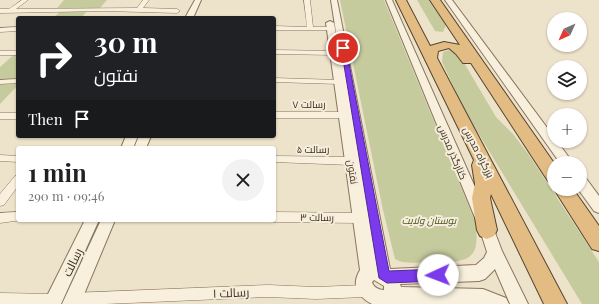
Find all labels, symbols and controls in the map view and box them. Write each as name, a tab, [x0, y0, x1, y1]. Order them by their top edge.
north arrow	[547, 12, 587, 52]
map controls	[547, 12, 587, 196]
text: 30 m	[94, 23, 158, 60]
pin	[326, 31, 360, 65]
icon: right	[28, 32, 80, 84]
icon: arrive	[332, 37, 354, 59]
button: layers	[547, 60, 587, 100]
text: نفتون	[94, 63, 138, 87]
street label: رسالت ۷	[292, 97, 326, 111]
icon: arrive	[71, 108, 93, 130]
button: +	[547, 108, 587, 148]
text: Then	[28, 109, 63, 129]
street label: کنارگذر مدرس	[435, 122, 471, 182]
street label: بزرگراه مدرس	[460, 124, 498, 180]
street label: رسالت ۵	[297, 142, 329, 156]
text: 1 min	[28, 156, 87, 188]
button: −	[547, 156, 587, 196]
button: close	[222, 159, 264, 201]
street label: نفتون	[344, 159, 362, 185]
text: 290 m · 09:46	[28, 187, 104, 204]
street label: رسالت ۳	[300, 210, 334, 224]
park label: بوستان ولایت	[402, 213, 458, 227]
street label: رسالت	[58, 245, 86, 279]
position arrow	[417, 254, 459, 296]
street label: رسالت ۱	[213, 283, 249, 301]

